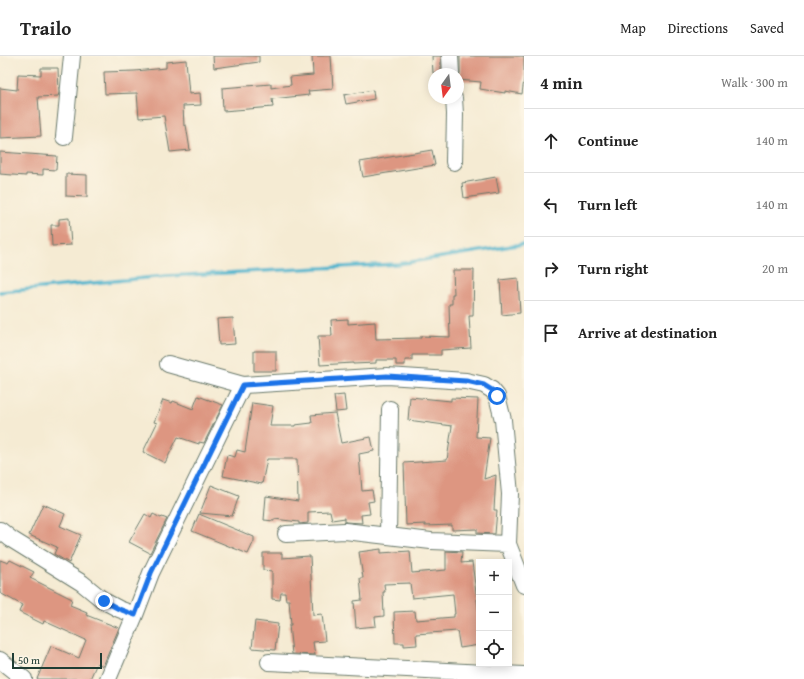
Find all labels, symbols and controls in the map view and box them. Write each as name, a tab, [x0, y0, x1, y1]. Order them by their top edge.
text: Trailo	[20, 14, 71, 42]
text: Map	[620, 18, 646, 38]
text: Directions	[668, 18, 728, 38]
text: Saved	[750, 18, 784, 38]
north arrow	[428, 68, 464, 104]
text: 4 min	[540, 70, 582, 95]
text: Walk · 300 m	[721, 73, 788, 92]
icon: ahead	[540, 130, 562, 152]
text: Continue	[578, 130, 639, 151]
text: 140 m	[756, 131, 788, 150]
icon: left	[540, 194, 562, 216]
text: Turn left	[578, 194, 637, 215]
text: 140 m	[756, 195, 788, 214]
icon: right	[540, 258, 562, 280]
text: Turn right	[578, 258, 649, 279]
text: 20 m	[762, 259, 788, 278]
icon: arrive	[540, 322, 562, 344]
text: Arrive at destination	[578, 322, 717, 343]
route start	[488, 387, 506, 405]
map controls	[476, 559, 512, 667]
button: +	[476, 559, 512, 595]
route end	[95, 592, 113, 610]
button: −	[476, 595, 512, 631]
button: locate	[476, 631, 512, 667]
scale bar	[12, 651, 102, 670]
text: 50 m	[18, 652, 40, 668]

